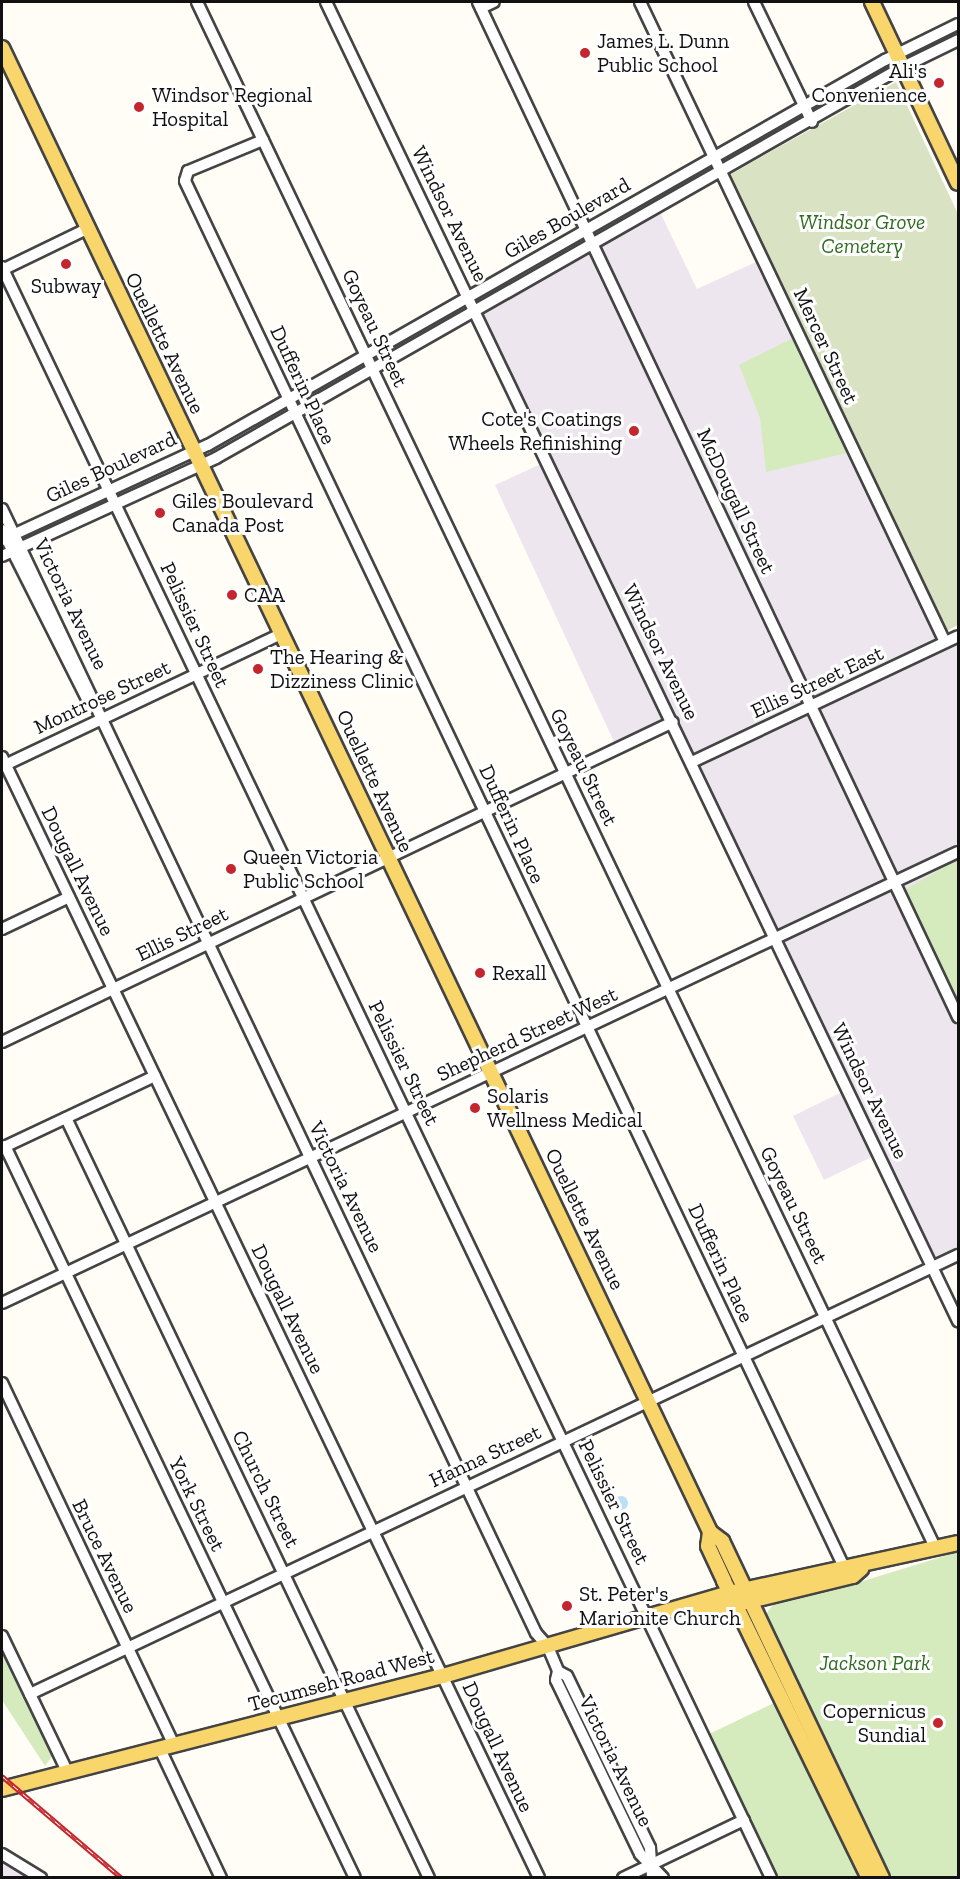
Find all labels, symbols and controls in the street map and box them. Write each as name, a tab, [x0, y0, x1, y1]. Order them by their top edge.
place label: James L. Dunn Public School	[597, 28, 729, 78]
marker: James L. Dunn Public School	[578, 46, 592, 60]
place label: Ali's Convenience	[812, 58, 927, 108]
marker: Ali's Convenience	[932, 76, 946, 90]
place label: Windsor Regional Hospital	[152, 82, 313, 132]
marker: Windsor Regional Hospital	[130, 98, 148, 116]
street label: Windsor Avenue	[406, 142, 494, 286]
street label: Giles Boulevard	[500, 172, 634, 264]
park label: Windsor Grove Cemetery	[799, 209, 925, 259]
marker: Subway	[59, 257, 73, 271]
street label: Goyeau Street	[337, 265, 413, 391]
street label: Ouellette Avenue	[120, 268, 210, 418]
place label: Subway	[31, 273, 101, 299]
street label: Mercer Street	[788, 284, 864, 408]
street label: Dufferin Place	[265, 322, 341, 448]
place label: Cote's Coatings Wheels Refinishing	[449, 406, 622, 456]
marker: Cote's Coatings Wheels Refinishing	[627, 424, 641, 438]
street label: McDougall Street	[691, 424, 781, 578]
street label: Giles Boulevard	[42, 426, 180, 508]
place label: Giles Boulevard Canada Post	[172, 488, 313, 538]
marker: Giles Boulevard Canada Post	[153, 506, 167, 520]
street label: Victoria Avenue	[28, 534, 114, 674]
street label: Pelissier Street	[155, 558, 235, 692]
street label: Windsor Avenue	[617, 580, 705, 724]
place label: CAA	[244, 582, 285, 608]
marker: CAA	[225, 588, 239, 602]
street label: Ellis Street East	[747, 640, 887, 724]
place label: The Hearing & Dizziness Clinic	[270, 644, 414, 694]
street label: Montrose Street	[30, 654, 174, 740]
marker: The Hearing & Dizziness Clinic	[251, 662, 265, 676]
street label: Goyeau Street	[545, 704, 623, 830]
street label: Ouellette Avenue	[331, 706, 419, 856]
street label: Dufferin Place	[474, 761, 550, 887]
street label: Dougall Avenue	[36, 802, 120, 940]
place label: Queen Victoria Public School	[243, 844, 379, 894]
marker: Queen Victoria Public School	[224, 862, 238, 876]
street label: Ellis Street	[132, 901, 232, 967]
place label: Rexall	[492, 960, 546, 986]
marker: Rexall	[473, 966, 487, 980]
street label: Shepherd Street West	[433, 981, 621, 1087]
street label: Pelissier Street	[363, 996, 445, 1130]
street label: Windsor Avenue	[826, 1019, 914, 1163]
place label: Solaris Wellness Medical	[487, 1083, 643, 1133]
marker: Solaris Wellness Medical	[468, 1101, 482, 1115]
street label: Victoria Avenue	[303, 1117, 389, 1257]
street label: Goyeau Street	[755, 1142, 833, 1268]
street label: Ouellette Avenue	[540, 1144, 630, 1294]
street label: Dufferin Place	[683, 1200, 759, 1326]
street label: Dougall Avenue	[246, 1240, 330, 1378]
street label: Hanna Street	[425, 1419, 545, 1493]
street label: Church Street	[227, 1426, 305, 1552]
street label: Pelissier Street	[573, 1435, 655, 1569]
street label: York Street	[163, 1453, 231, 1555]
street label: Bruce Avenue	[66, 1495, 144, 1617]
place label: St. Peter's Marionite Church	[579, 1581, 741, 1631]
marker: St. Peter's Marionite Church	[560, 1599, 574, 1613]
street label: Tecumseh Road West	[245, 1643, 437, 1717]
park label: Jackson Park	[819, 1650, 931, 1676]
street label: Dougall Avenue	[457, 1678, 539, 1816]
street label: Victoria Avenue	[573, 1691, 659, 1831]
place label: Copernicus Sundial	[823, 1698, 926, 1748]
marker: Copernicus Sundial	[931, 1716, 945, 1730]

